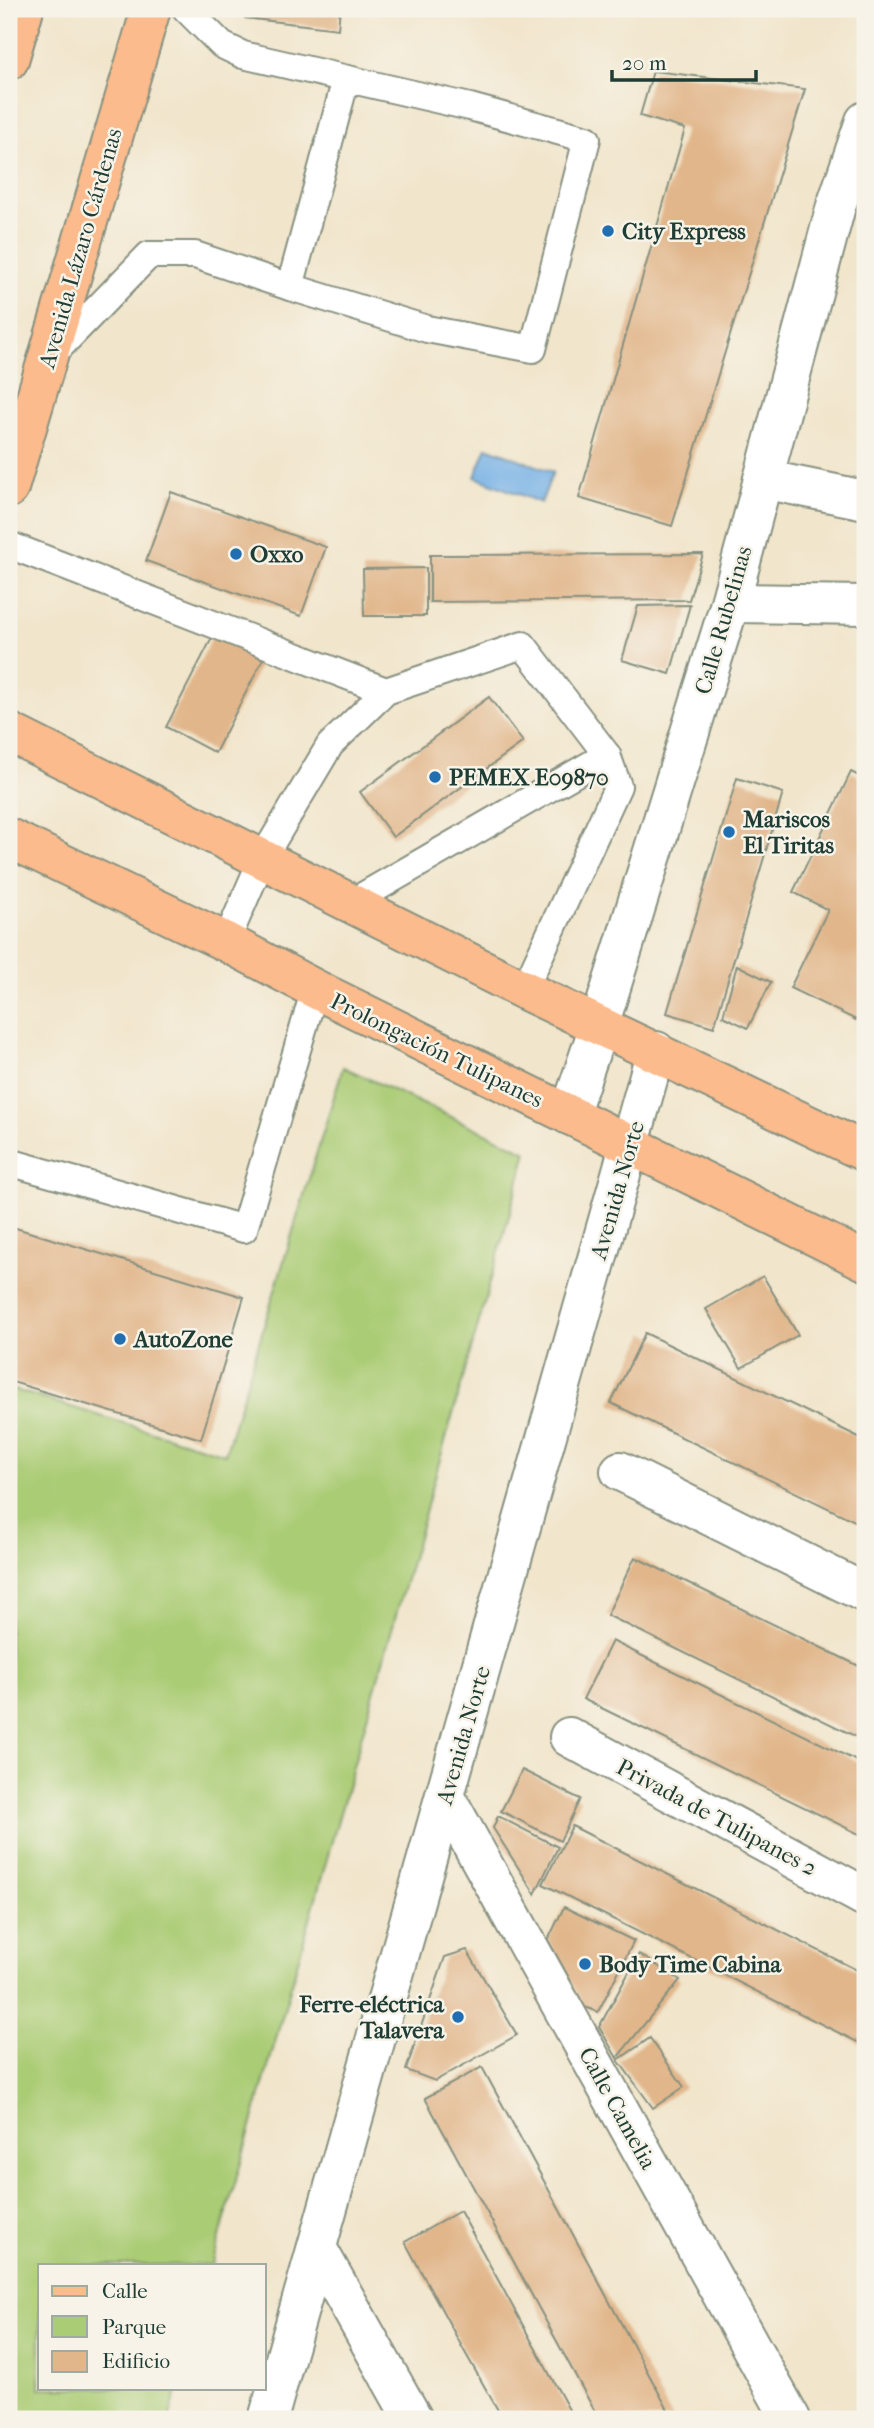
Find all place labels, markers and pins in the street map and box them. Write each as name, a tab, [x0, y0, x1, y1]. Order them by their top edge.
place label: City Express	[622, 218, 746, 245]
marker: City Express	[600, 223, 616, 239]
place label: Oxxo	[250, 541, 304, 568]
marker: Oxxo	[228, 546, 244, 562]
place label: PEMEX E09870	[449, 764, 609, 791]
marker: PEMEX E09870	[427, 769, 443, 785]
place label: Mariscos El Tiritas	[743, 806, 834, 859]
marker: Mariscos El Tiritas	[721, 824, 737, 840]
place label: AutoZone	[132, 1326, 234, 1353]
marker: AutoZone	[112, 1331, 128, 1347]
place label: Body Time Cabina	[599, 1951, 782, 1978]
marker: Body Time Cabina	[577, 1956, 593, 1972]
place label: Ferre-eléctrica Talavera	[298, 1991, 445, 2044]
marker: Ferre-eléctrica Talavera	[450, 2009, 466, 2025]

